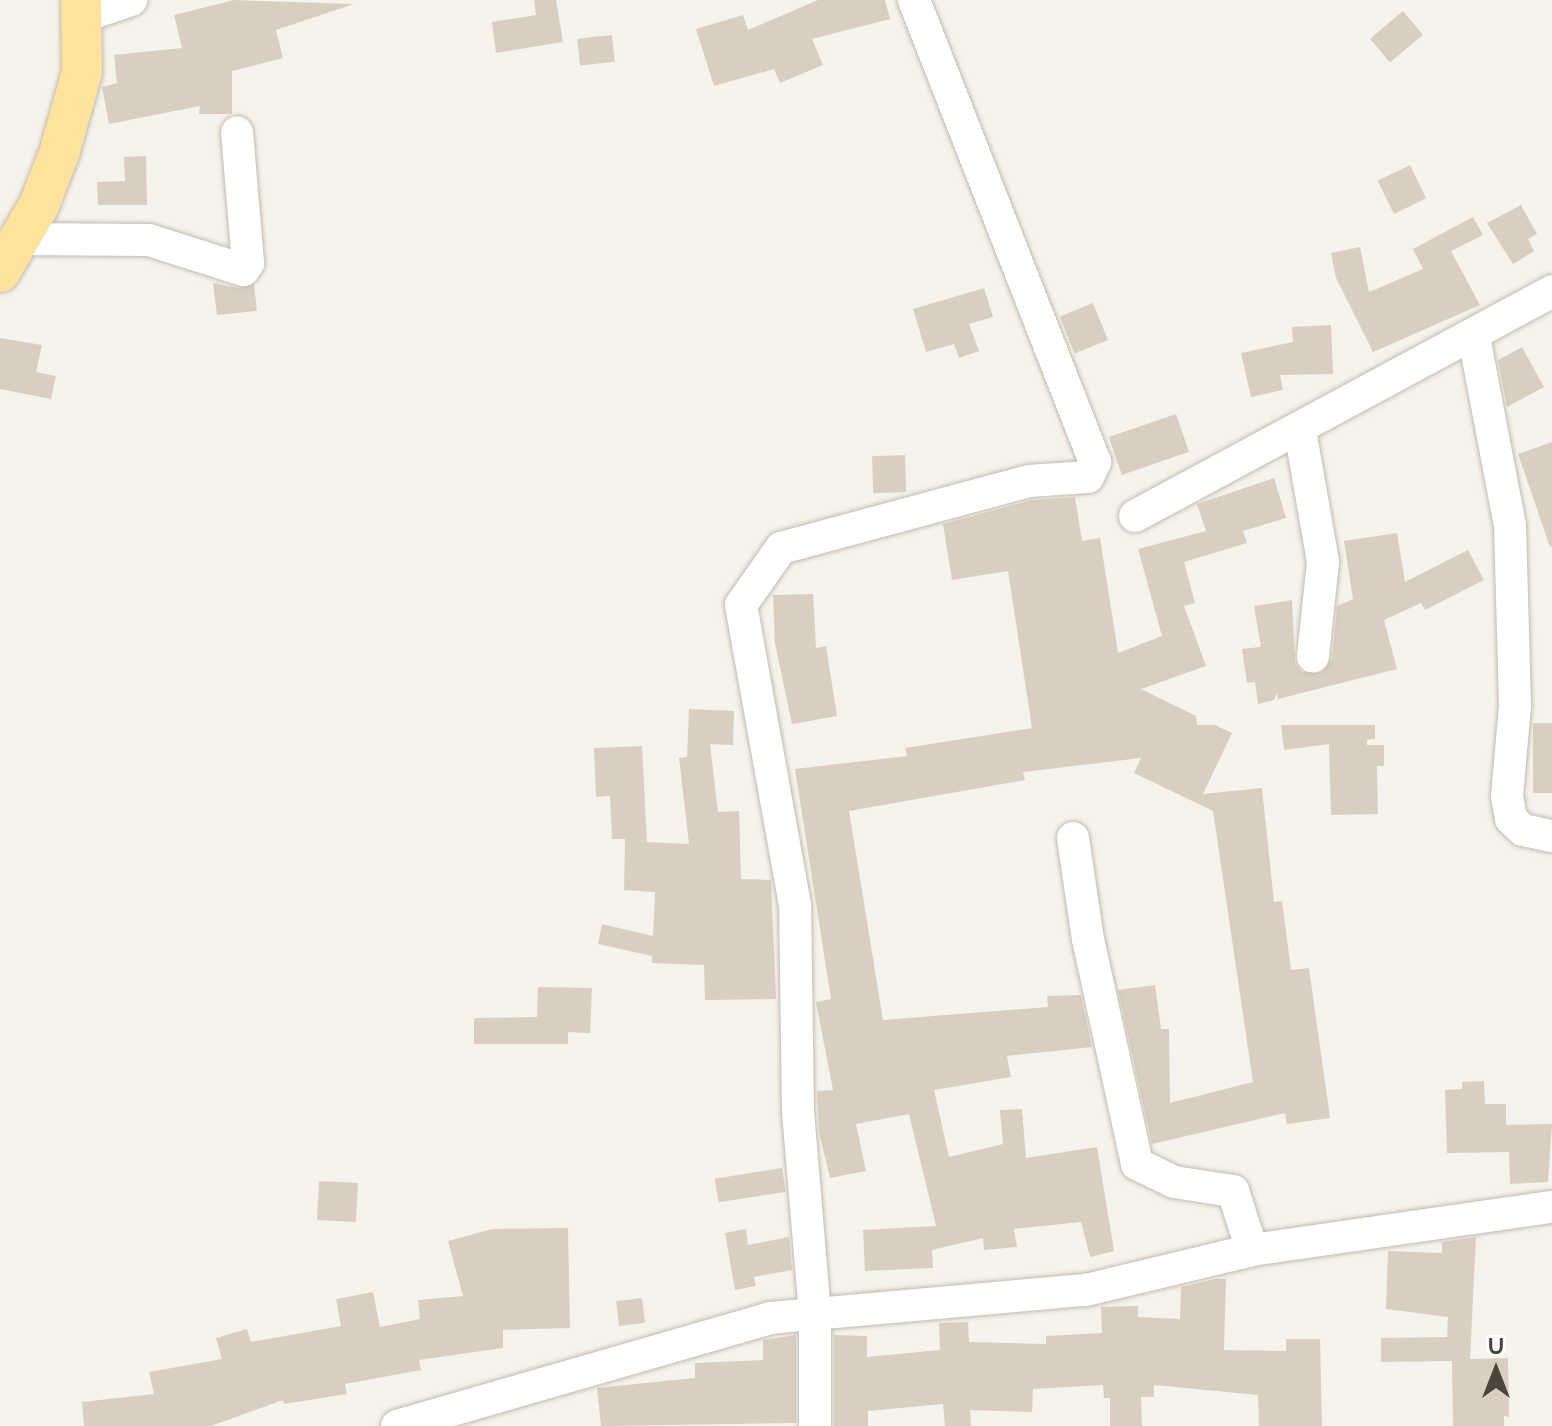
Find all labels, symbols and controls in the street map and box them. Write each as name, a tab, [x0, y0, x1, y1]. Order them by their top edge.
north arrow	[1456, 1330, 1536, 1410]
text: U	[1488, 1333, 1504, 1359]

